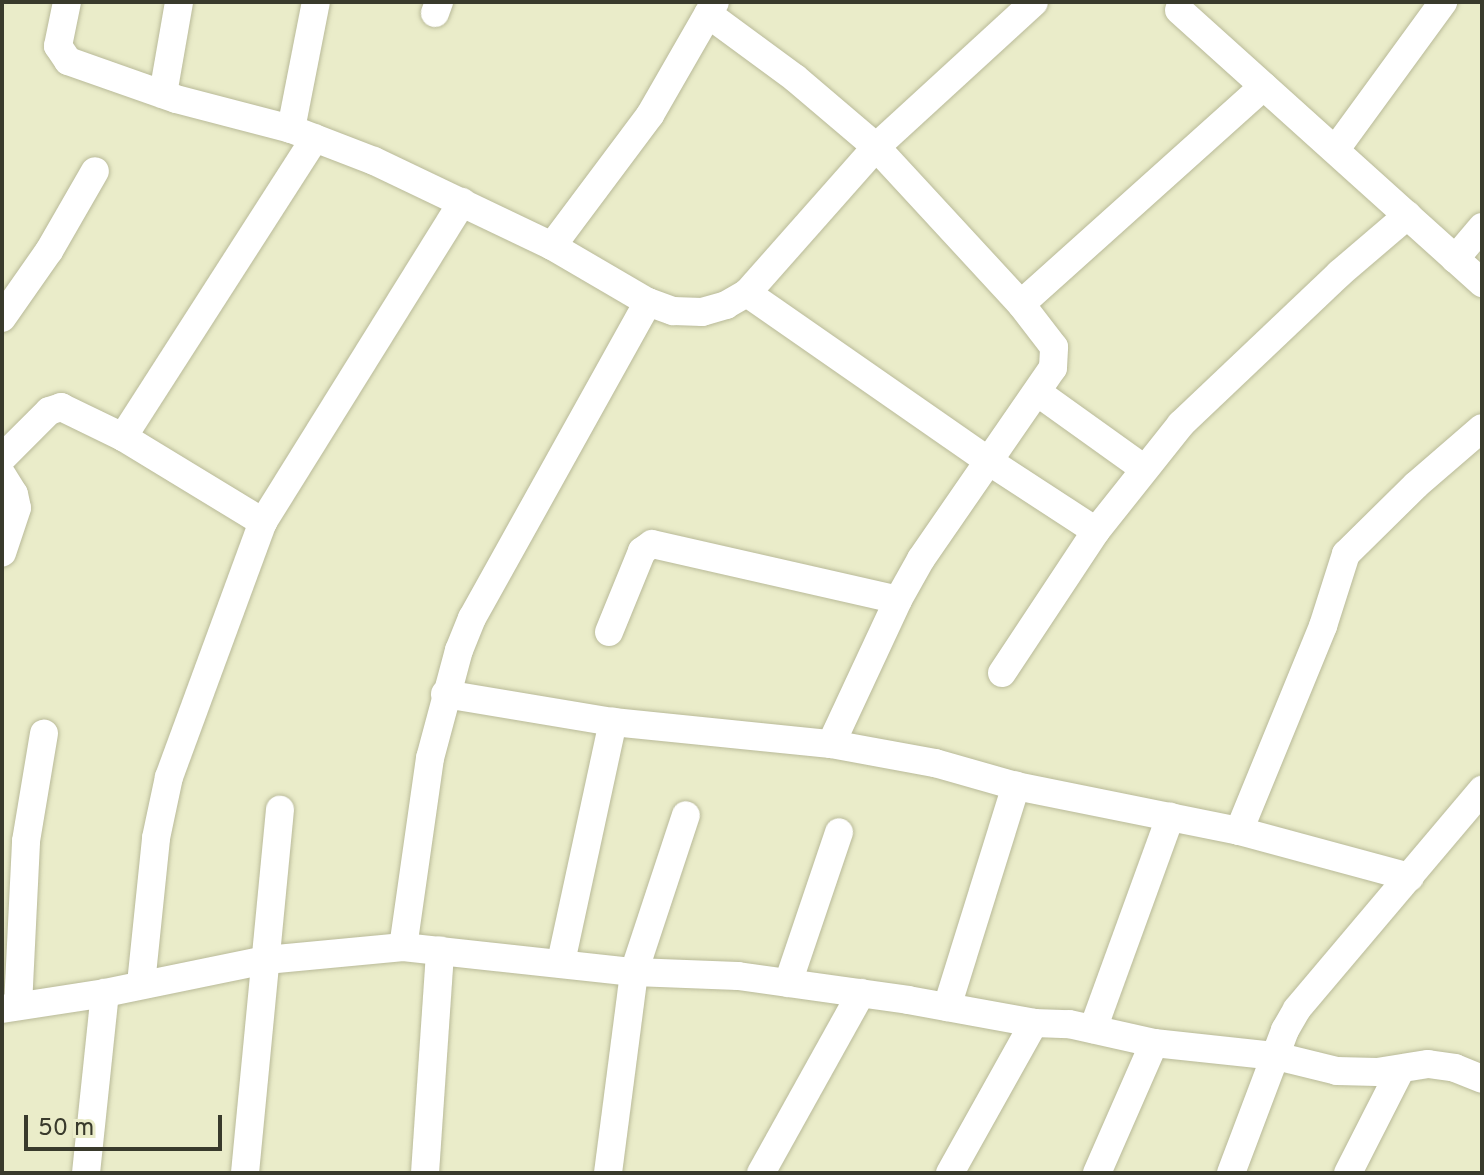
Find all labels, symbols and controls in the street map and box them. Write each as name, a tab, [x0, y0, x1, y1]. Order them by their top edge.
scale bar	[28, 1099, 226, 1149]
text: 50 m	[38, 1114, 94, 1144]

